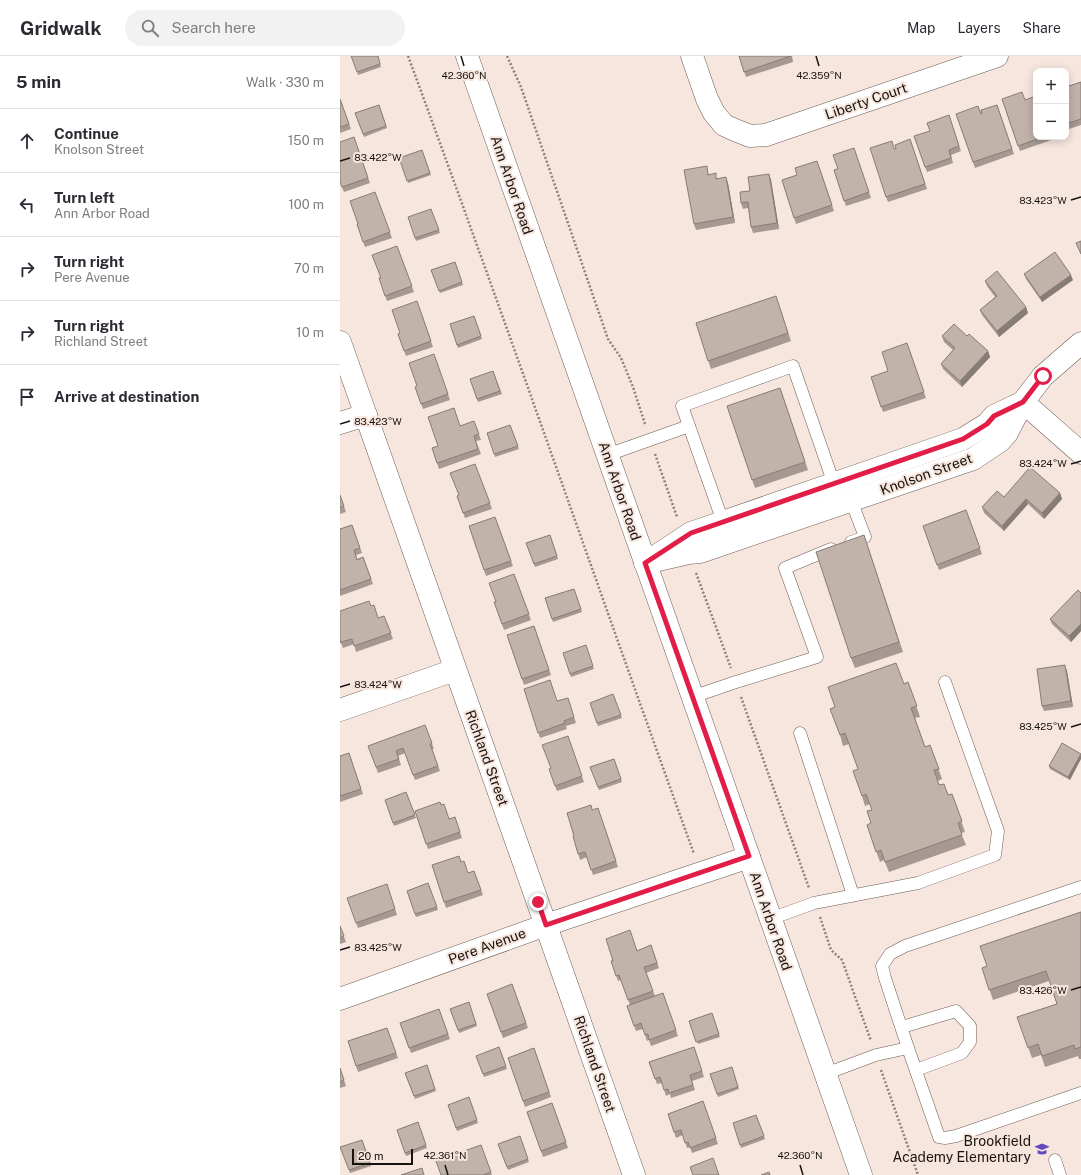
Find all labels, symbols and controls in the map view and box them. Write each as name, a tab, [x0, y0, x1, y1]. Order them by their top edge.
search box	[125, 10, 405, 46]
text: Gridwalk	[20, 17, 101, 39]
icon: search	[139, 17, 161, 39]
text: Search here	[171, 19, 256, 36]
text: Map	[907, 20, 935, 36]
text: Layers	[957, 20, 1001, 36]
text: Share	[1023, 20, 1061, 36]
map controls	[1033, 68, 1069, 140]
button: +	[1033, 68, 1069, 104]
text: 42.360°N	[441, 69, 487, 81]
text: 42.359°N	[796, 69, 842, 81]
text: 5 min	[16, 72, 61, 92]
text: Walk · 330 m	[246, 75, 324, 90]
street label: Liberty Court	[823, 79, 909, 123]
button: −	[1033, 104, 1069, 140]
text: Continue	[54, 125, 119, 142]
icon: ahead	[16, 130, 38, 152]
text: 150 m	[288, 133, 324, 148]
street label: Ann Arbor Road	[488, 134, 536, 236]
text: Knolson Street	[54, 142, 144, 157]
text: 83.422°W	[354, 151, 402, 163]
text: Turn left	[54, 189, 115, 206]
icon: left	[16, 194, 38, 216]
text: 83.423°W	[1019, 194, 1067, 206]
text: 100 m	[288, 197, 324, 212]
text: Ann Arbor Road	[54, 206, 150, 221]
text: Turn right	[54, 253, 124, 270]
icon: right	[16, 258, 38, 280]
text: 70 m	[294, 261, 324, 276]
text: Pere Avenue	[54, 270, 130, 285]
text: Turn right	[54, 317, 124, 334]
icon: right	[16, 322, 38, 344]
text: 10 m	[296, 325, 324, 340]
text: Richland Street	[54, 334, 148, 349]
route start	[1034, 367, 1052, 385]
icon: arrive	[16, 386, 38, 408]
text: Arrive at destination	[54, 388, 199, 405]
text: 83.423°W	[354, 415, 402, 427]
street label: Ann Arbor Road	[596, 440, 644, 542]
street label: Knolson Street	[878, 450, 974, 498]
text: 83.424°W	[1019, 457, 1067, 469]
text: 83.424°W	[354, 678, 402, 690]
street label: Richland Street	[462, 708, 512, 808]
text: 83.425°W	[1019, 720, 1067, 732]
street label: Ann Arbor Road	[747, 870, 795, 972]
route end	[529, 893, 547, 911]
street label: Pere Avenue	[446, 925, 528, 967]
text: 83.425°W	[354, 941, 402, 953]
text: 83.426°W	[1019, 984, 1067, 996]
street label: Richland Street	[571, 1014, 619, 1114]
place label: Brookfield Academy Elementary	[893, 1133, 1032, 1165]
school or university icon: Brookfield Academy Elementary	[1034, 1141, 1050, 1157]
scale bar	[352, 1147, 413, 1166]
text: 42.361°N	[423, 1149, 467, 1161]
text: 42.360°N	[777, 1149, 823, 1161]
text: 20 m	[358, 1150, 383, 1162]

